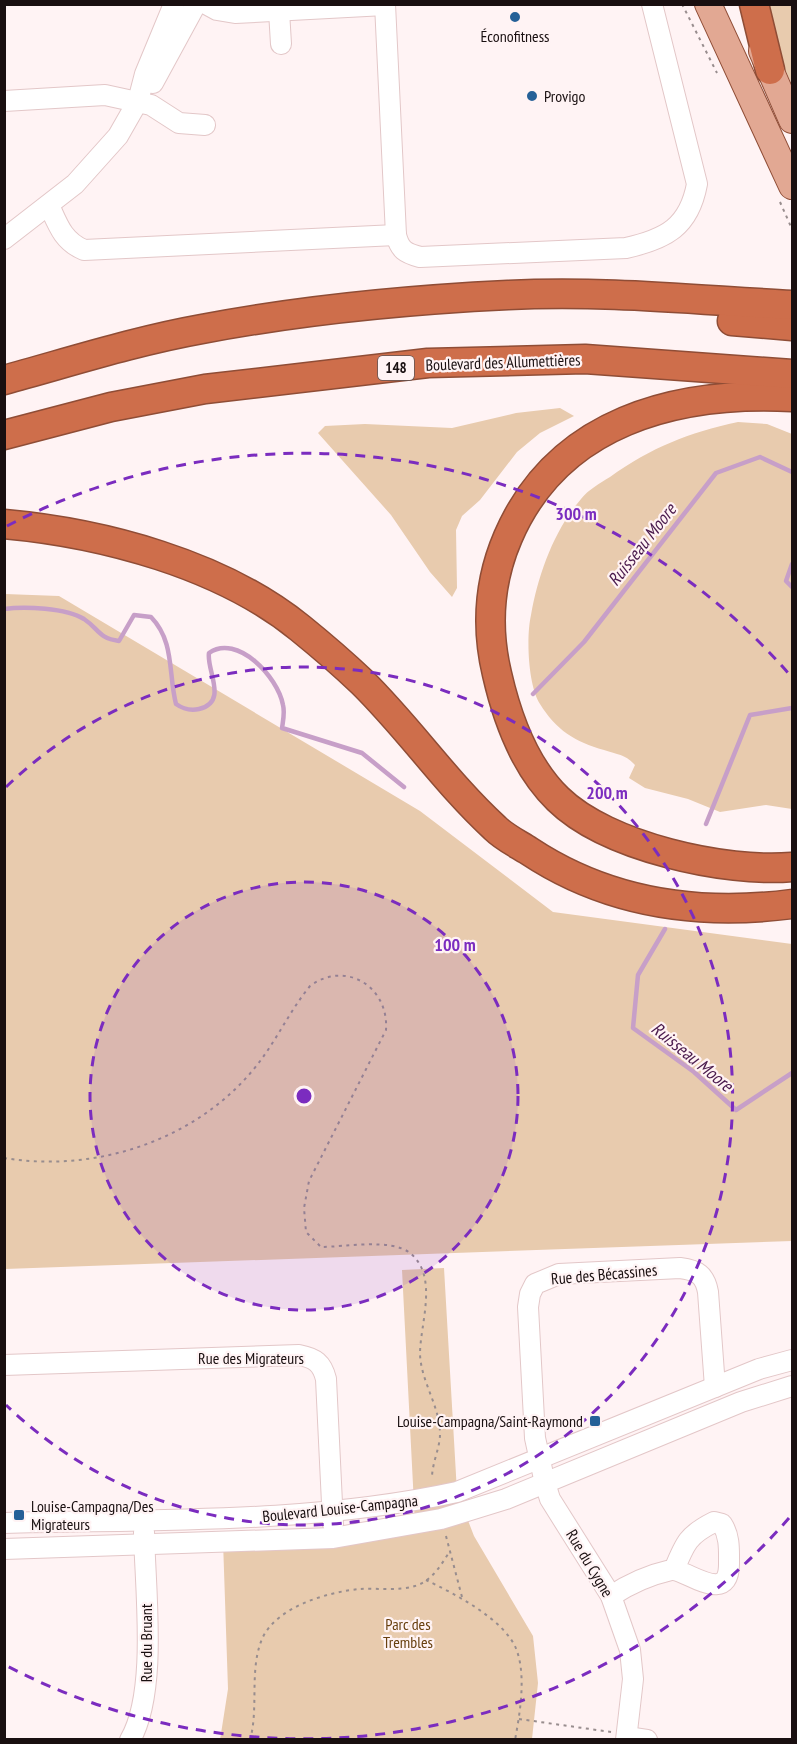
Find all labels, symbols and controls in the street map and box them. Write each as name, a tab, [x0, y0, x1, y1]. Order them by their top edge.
marker: Éconofitness	[508, 10, 522, 24]
place label: Éconofitness	[481, 26, 549, 46]
place label: Provigo	[544, 86, 586, 106]
marker: Provigo	[525, 89, 539, 103]
street label: Boulevard des Allumettières	[425, 349, 581, 375]
road number: 148	[378, 356, 414, 380]
water label: Ruisseau Moore	[602, 498, 682, 590]
text: 300 m	[555, 502, 597, 525]
text: 200 m	[586, 781, 628, 804]
text: 100 m	[434, 933, 476, 956]
water label: Ruisseau Moore	[647, 1017, 739, 1097]
centre of rings	[294, 1086, 314, 1106]
street label: Rue des Bécassines	[550, 1259, 658, 1289]
street label: Rue des Migrateurs	[198, 1348, 304, 1368]
place label: Louise-Campagna/Saint-Raymond	[397, 1411, 583, 1431]
marker: Louise-Campagna/Saint-Raymond	[588, 1414, 602, 1428]
street label: Boulevard Louise-Campagna	[261, 1490, 419, 1526]
place label: Louise-Campagna/Des Migrateurs	[31, 1496, 154, 1534]
marker: Louise-Campagna/Des Migrateurs	[12, 1508, 26, 1522]
street label: Rue du Cygne	[562, 1526, 618, 1600]
street label: Rue du Bruant	[136, 1603, 156, 1682]
park label: Parc des Trembles	[383, 1614, 433, 1652]

